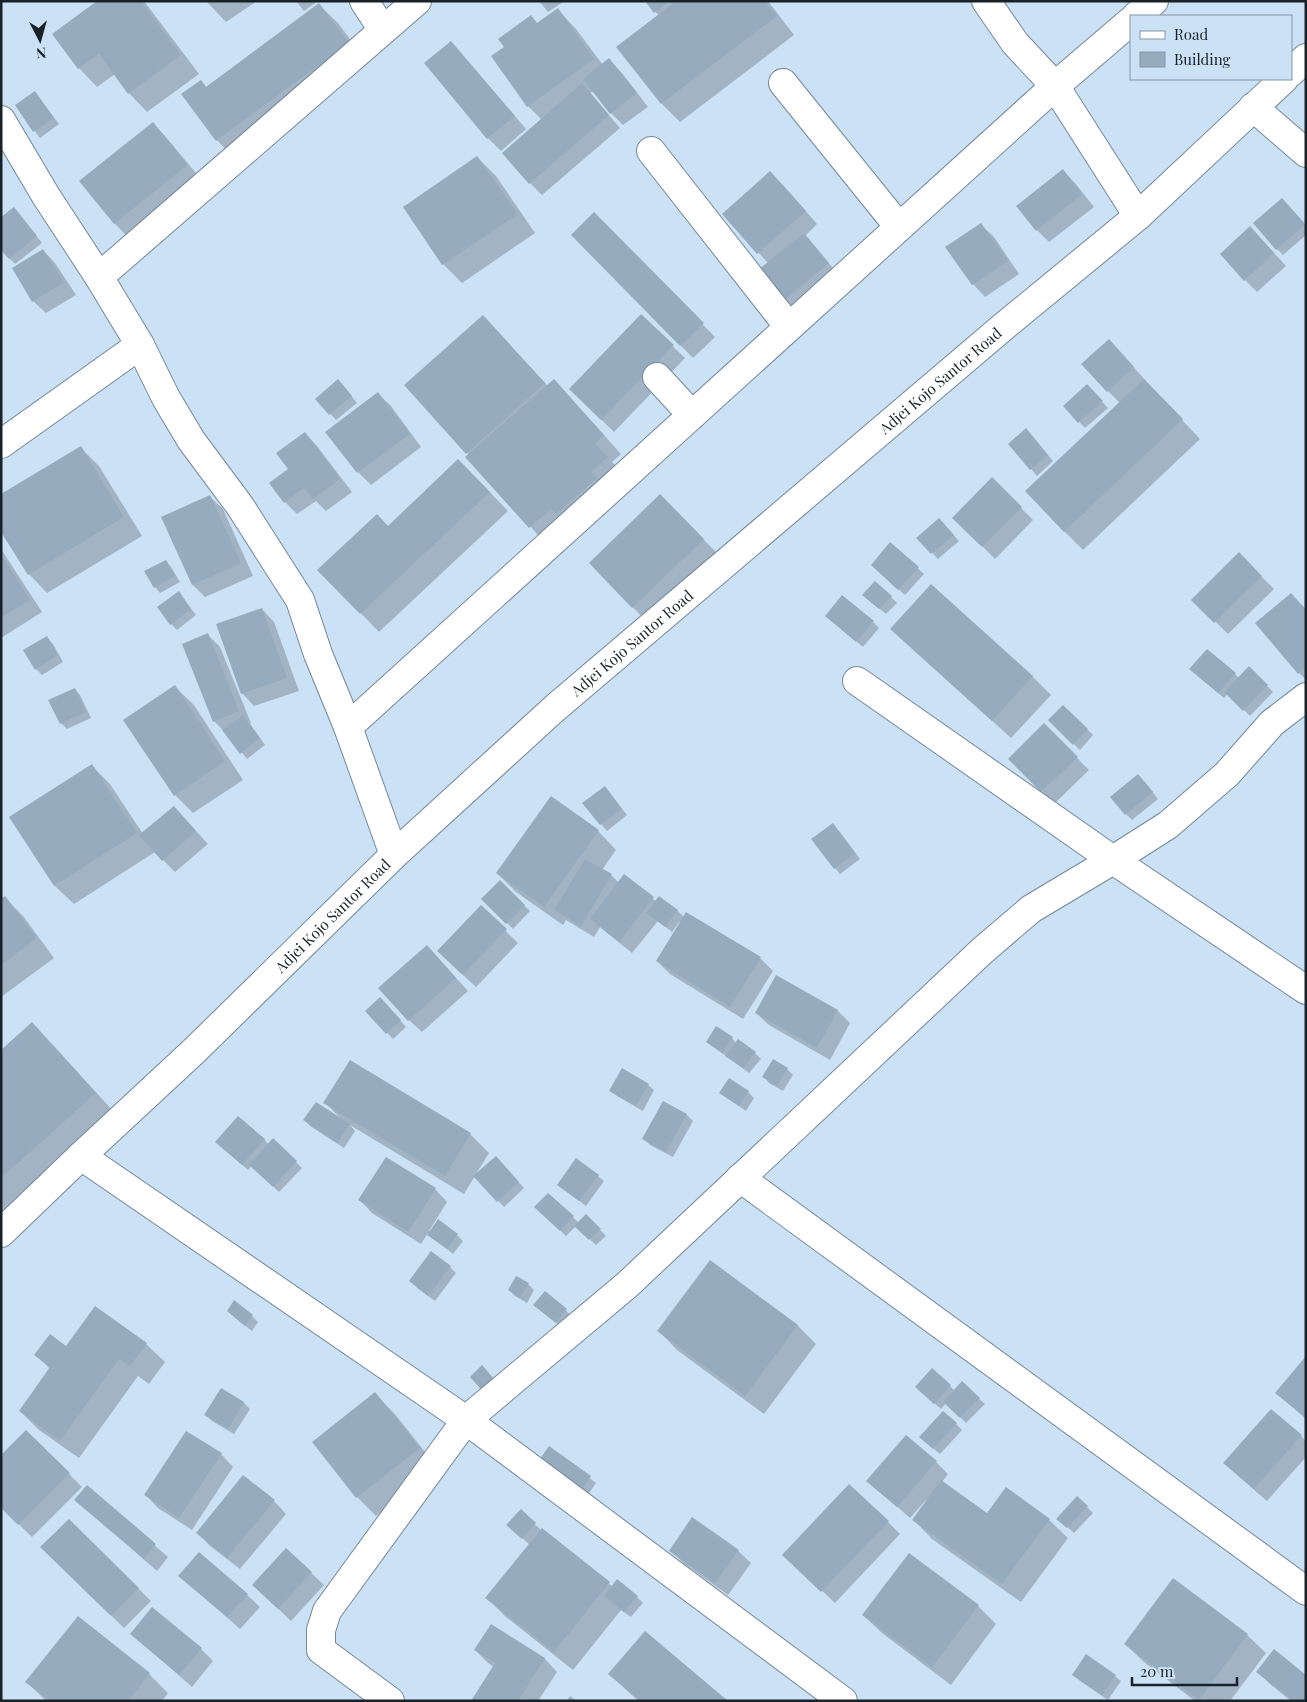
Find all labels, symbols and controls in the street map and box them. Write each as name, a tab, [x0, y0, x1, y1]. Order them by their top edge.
north arrow	[15, 15, 65, 65]
legend	[1130, 15, 1292, 80]
text: Road	[1174, 24, 1208, 44]
text: N	[35, 43, 47, 63]
text: Building	[1174, 49, 1231, 69]
street label: Adjei Kojo Santor Road	[874, 323, 1006, 439]
street label: Adjei Kojo Santor Road	[566, 585, 697, 701]
street label: Adjei Kojo Santor Road	[269, 854, 395, 977]
scale bar	[1132, 1654, 1237, 1686]
text: 20 m	[1140, 1661, 1174, 1681]

